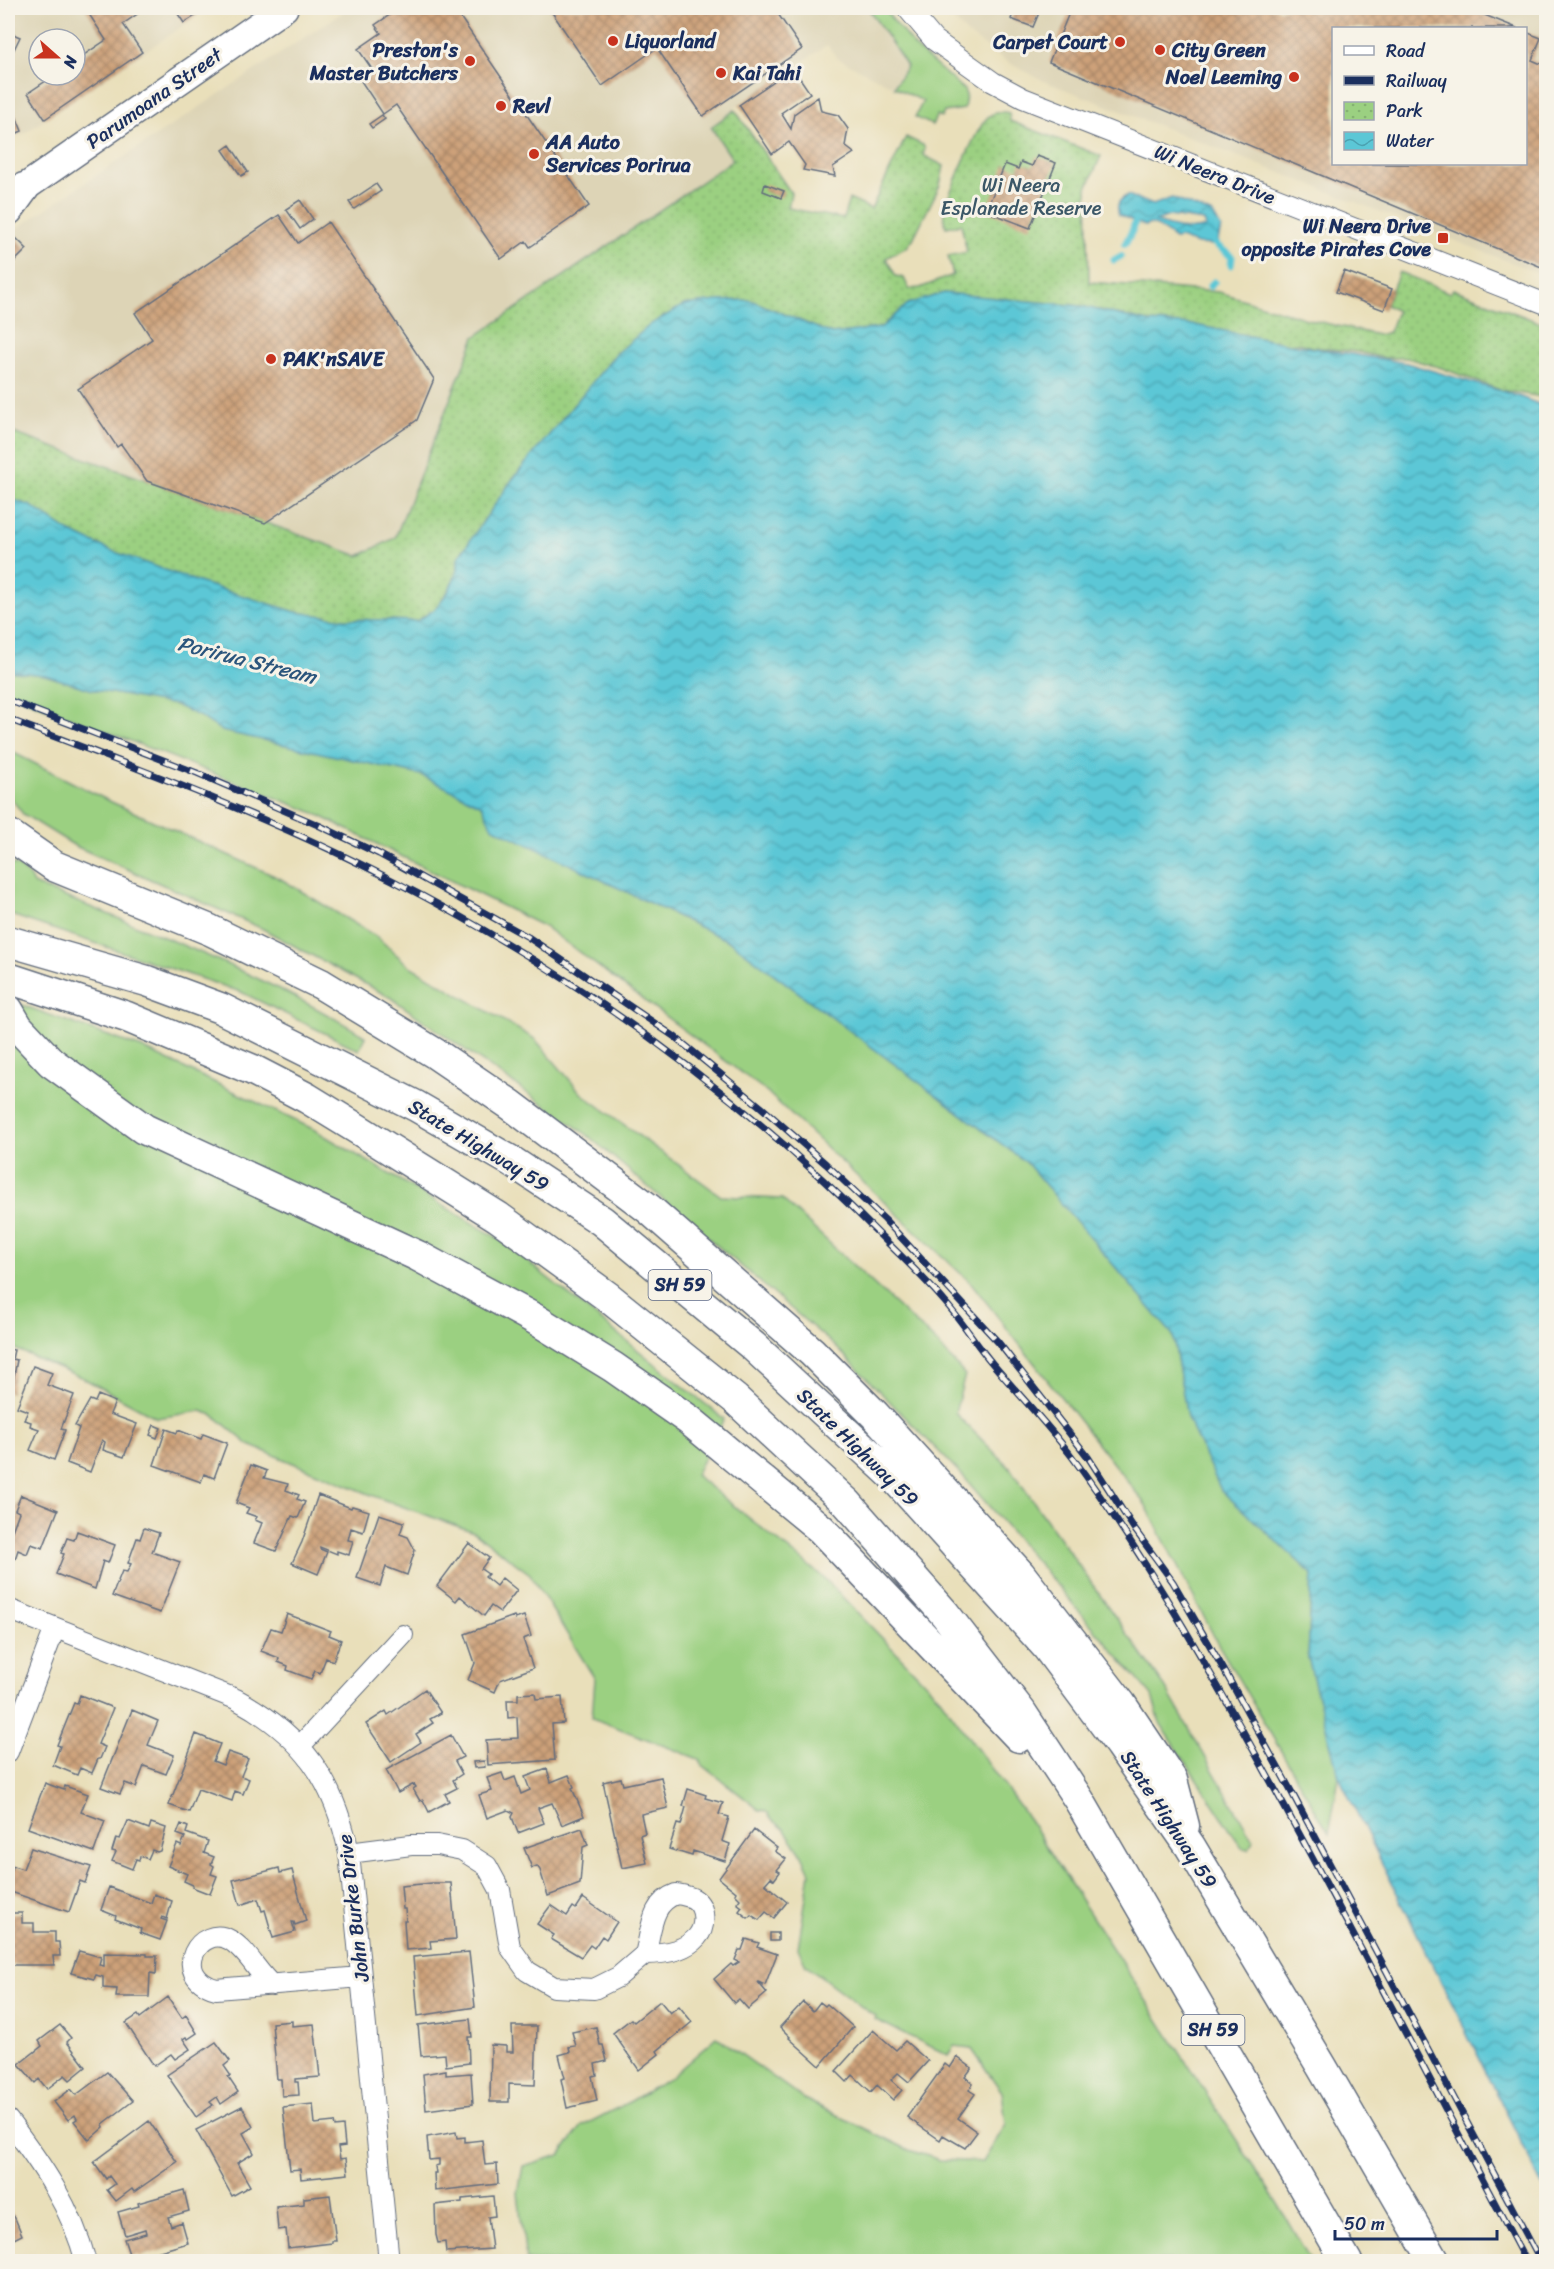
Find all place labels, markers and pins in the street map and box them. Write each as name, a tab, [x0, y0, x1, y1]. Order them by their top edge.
place label: Liquorland	[625, 24, 717, 59]
place label: Carpet Court	[992, 25, 1108, 60]
place label: Preston's Master Butchers	[309, 33, 459, 91]
place label: City Green	[1171, 33, 1266, 68]
marker: Liquorland	[606, 34, 620, 48]
marker: Carpet Court	[1113, 35, 1127, 49]
marker: City Green	[1153, 43, 1167, 57]
marker: Preston's Master Butchers	[463, 54, 477, 68]
place label: Kai Tahi	[732, 56, 802, 91]
place label: Noel Leeming	[1165, 60, 1282, 95]
marker: Kai Tahi	[714, 66, 728, 80]
marker: Noel Leeming	[1287, 70, 1301, 84]
place label: Revl	[512, 89, 552, 124]
marker: Revl	[494, 99, 508, 113]
place label: AA Auto Services Porirua	[545, 125, 691, 183]
marker: AA Auto Services Porirua	[527, 147, 541, 161]
place label: Wi Neera Drive opposite Pirates Cove	[1241, 209, 1431, 267]
marker: Wi Neera Drive opposite Pirates Cove	[1436, 231, 1450, 245]
place label: PAK'nSAVE	[283, 342, 385, 377]
marker: PAK'nSAVE	[264, 352, 278, 366]

